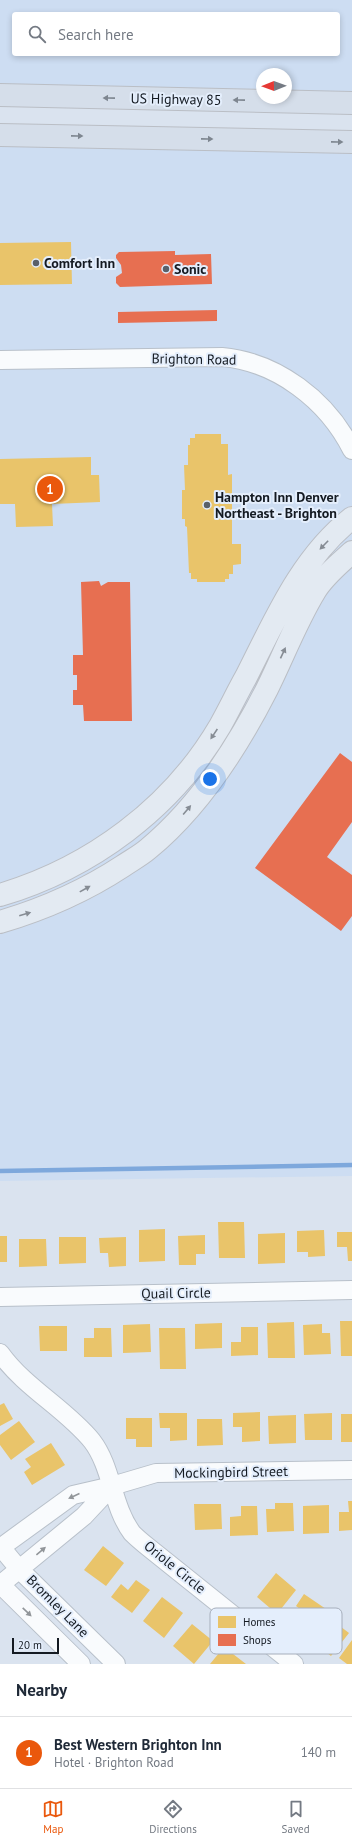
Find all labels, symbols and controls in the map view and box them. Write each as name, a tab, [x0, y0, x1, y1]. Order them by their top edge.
search box	[12, 12, 340, 56]
icon: search	[26, 23, 48, 45]
text: Search here	[58, 25, 134, 44]
north arrow	[256, 68, 292, 104]
street label: US Highway 85	[130, 89, 222, 109]
one-way arrow	[103, 94, 115, 101]
one-way arrow	[232, 97, 245, 103]
one-way arrow	[71, 133, 84, 139]
one-way arrow	[201, 136, 214, 142]
one-way arrow	[331, 139, 344, 145]
place label: Comfort Inn	[44, 254, 115, 272]
marker: Comfort Inn	[31, 258, 41, 268]
place label: Sonic	[174, 260, 206, 278]
marker: Sonic	[161, 264, 171, 274]
street label: Brighton Road	[151, 349, 237, 369]
pin: 1	[37, 474, 63, 504]
place label: Hampton Inn Denver Northeast - Brighton	[215, 488, 339, 522]
marker: Hampton Inn Denver Northeast - Brighton	[202, 500, 212, 510]
one-way arrow	[319, 540, 329, 550]
one-way arrow	[280, 647, 286, 659]
one-way arrow	[211, 728, 218, 740]
your location	[200, 769, 220, 789]
one-way arrow	[183, 804, 192, 815]
one-way arrow	[79, 885, 91, 892]
one-way arrow	[19, 911, 31, 917]
street label: Quail Circle	[141, 1283, 211, 1303]
street label: Mockingbird Street	[174, 1462, 288, 1482]
one-way arrow	[69, 1493, 80, 1499]
street label: Oriole Circle	[140, 1537, 210, 1597]
one-way arrow	[35, 1547, 46, 1556]
street label: Bromley Lane	[23, 1571, 93, 1641]
one-way arrow	[22, 1608, 32, 1617]
legend	[210, 1608, 342, 1654]
text: Homes	[243, 1615, 276, 1629]
text: Shops	[243, 1633, 272, 1647]
scale bar	[12, 1636, 59, 1655]
text: 20 m	[18, 1638, 42, 1652]
text: Nearby	[16, 1679, 67, 1701]
text: Best Western Brighton Inn	[54, 1735, 222, 1754]
text: 1	[25, 1744, 33, 1761]
text: 140 m	[301, 1744, 336, 1761]
text: Hotel · Brighton Road	[54, 1754, 174, 1771]
tab: Map	[42, 1798, 64, 1836]
tab: Directions	[149, 1798, 197, 1836]
tab: Saved	[282, 1798, 310, 1836]

